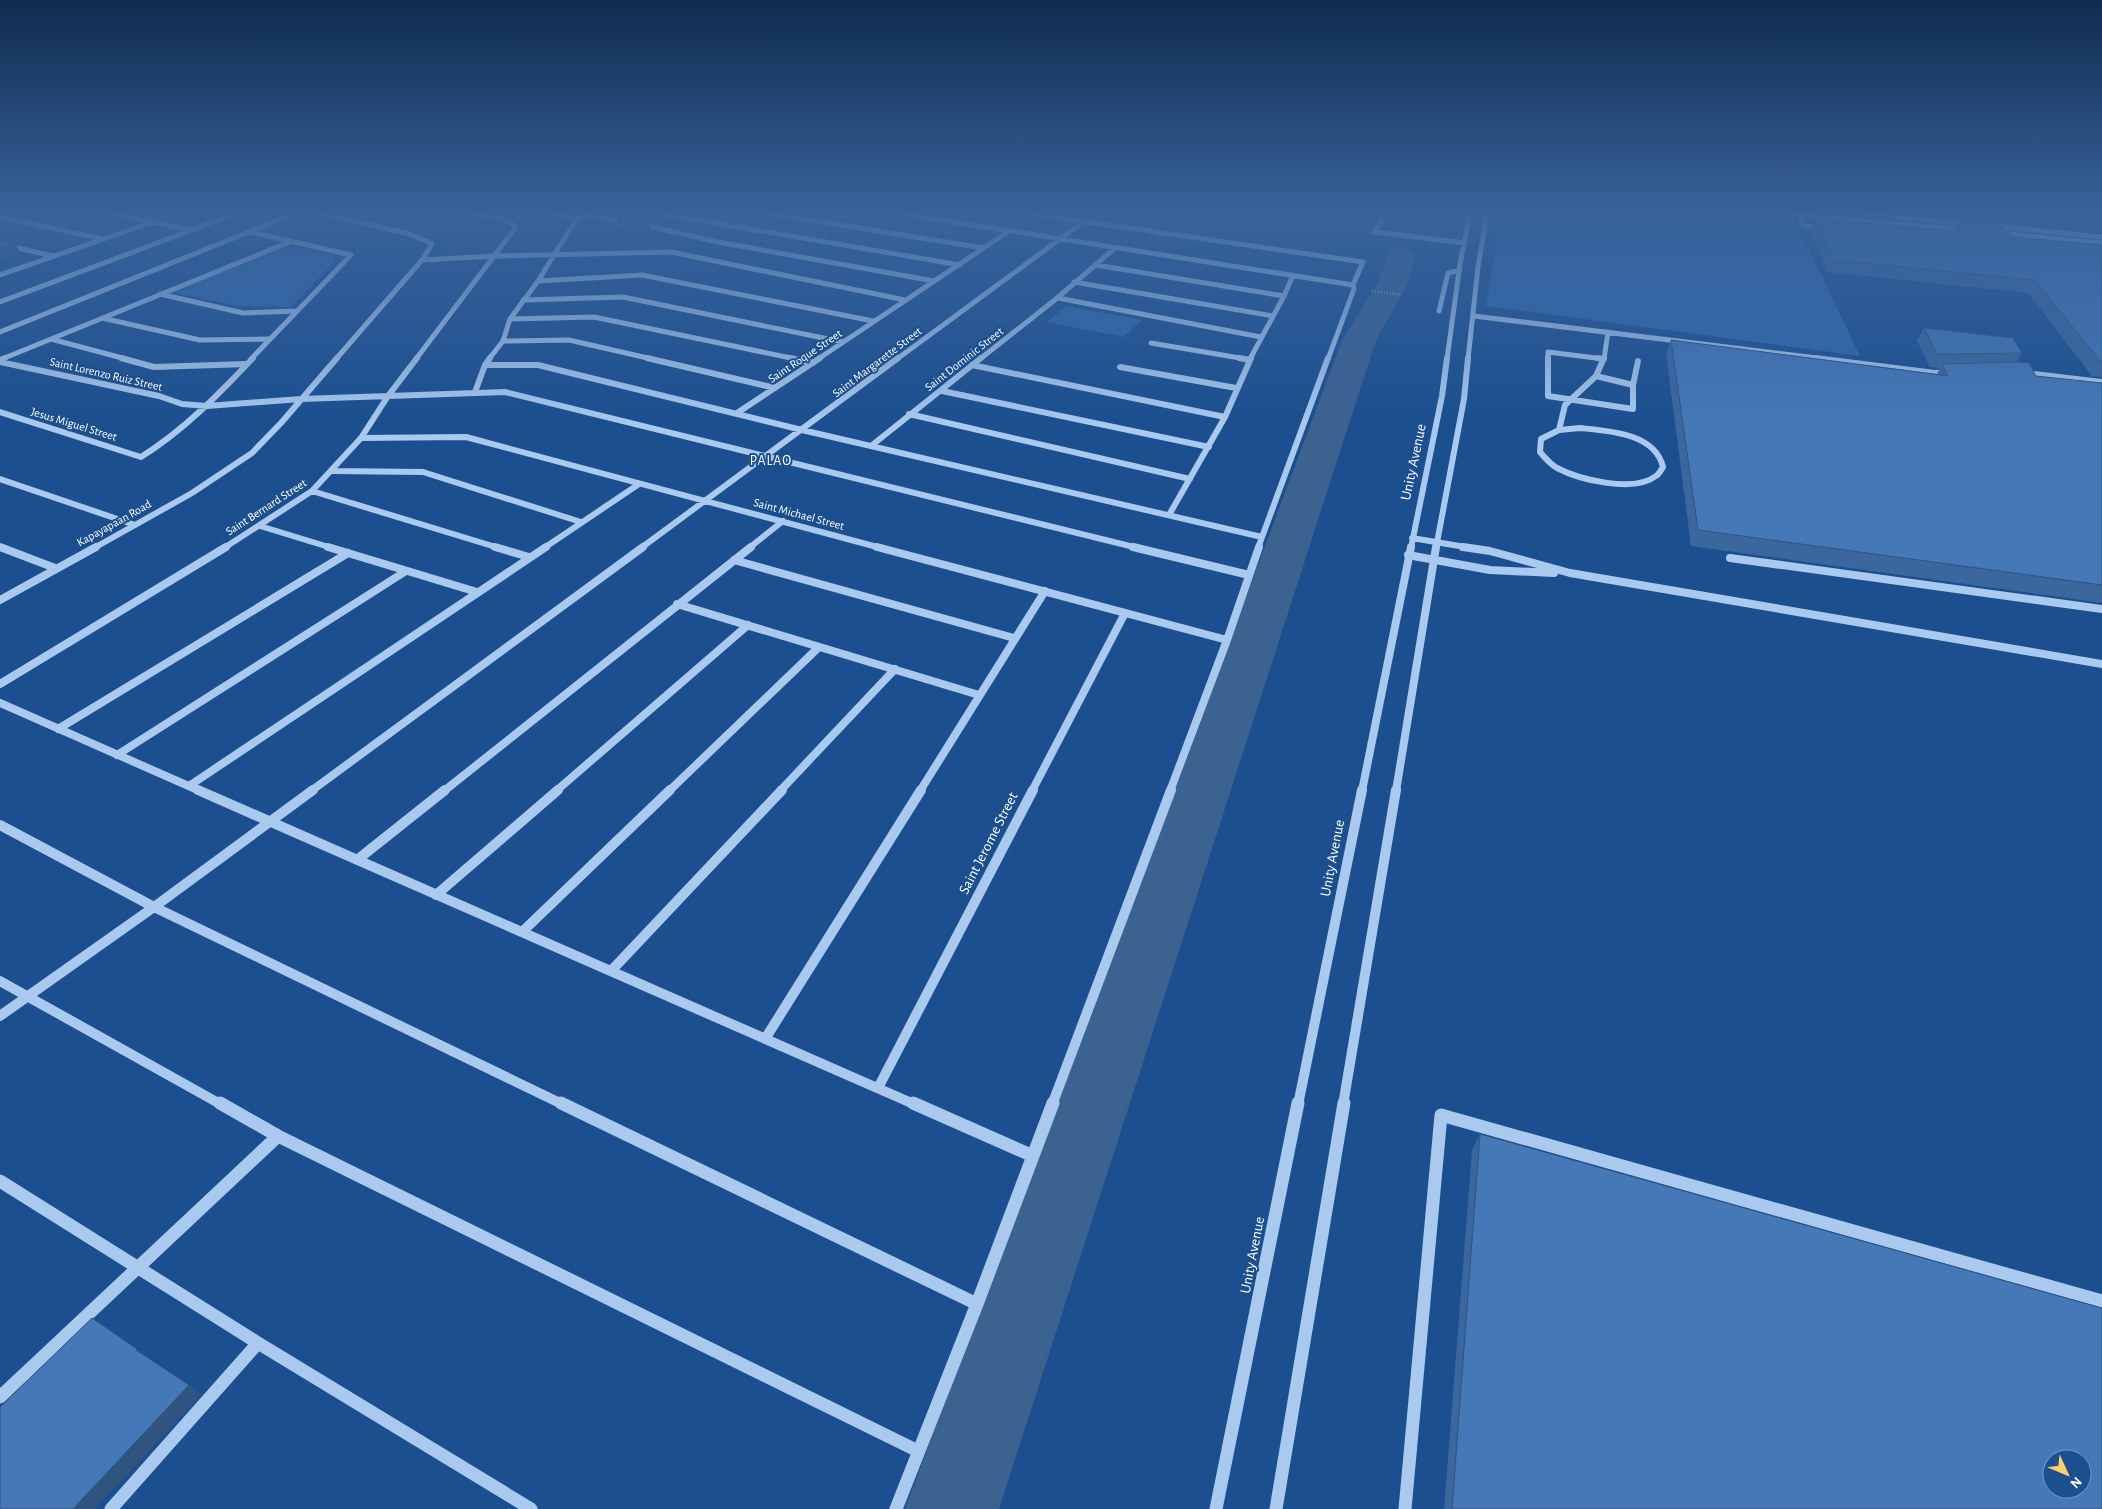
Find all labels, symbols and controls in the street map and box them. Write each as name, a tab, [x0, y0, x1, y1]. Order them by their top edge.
street label: Saint Margarette Street	[830, 325, 924, 399]
street label: Saint Dominic Street	[923, 325, 1006, 393]
street label: Saint Roque Street	[766, 327, 844, 385]
street label: Saint Lorenzo Ruiz Street	[48, 355, 164, 393]
street label: Jesus Miguel Street	[30, 405, 118, 443]
street label: Unity Avenue	[1398, 422, 1429, 502]
district label: PALAO	[750, 454, 792, 468]
street label: Saint Bernard Street	[224, 476, 309, 538]
street label: Saint Michael Street	[752, 496, 846, 532]
street label: Kapayapaan Road	[75, 498, 154, 549]
street label: Saint Jerome Street	[956, 790, 1021, 897]
street label: Unity Avenue	[1318, 818, 1347, 898]
street label: Unity Avenue	[1238, 1215, 1267, 1295]
north arrow	[2042, 1449, 2092, 1499]
text: N	[2067, 1474, 2084, 1491]

